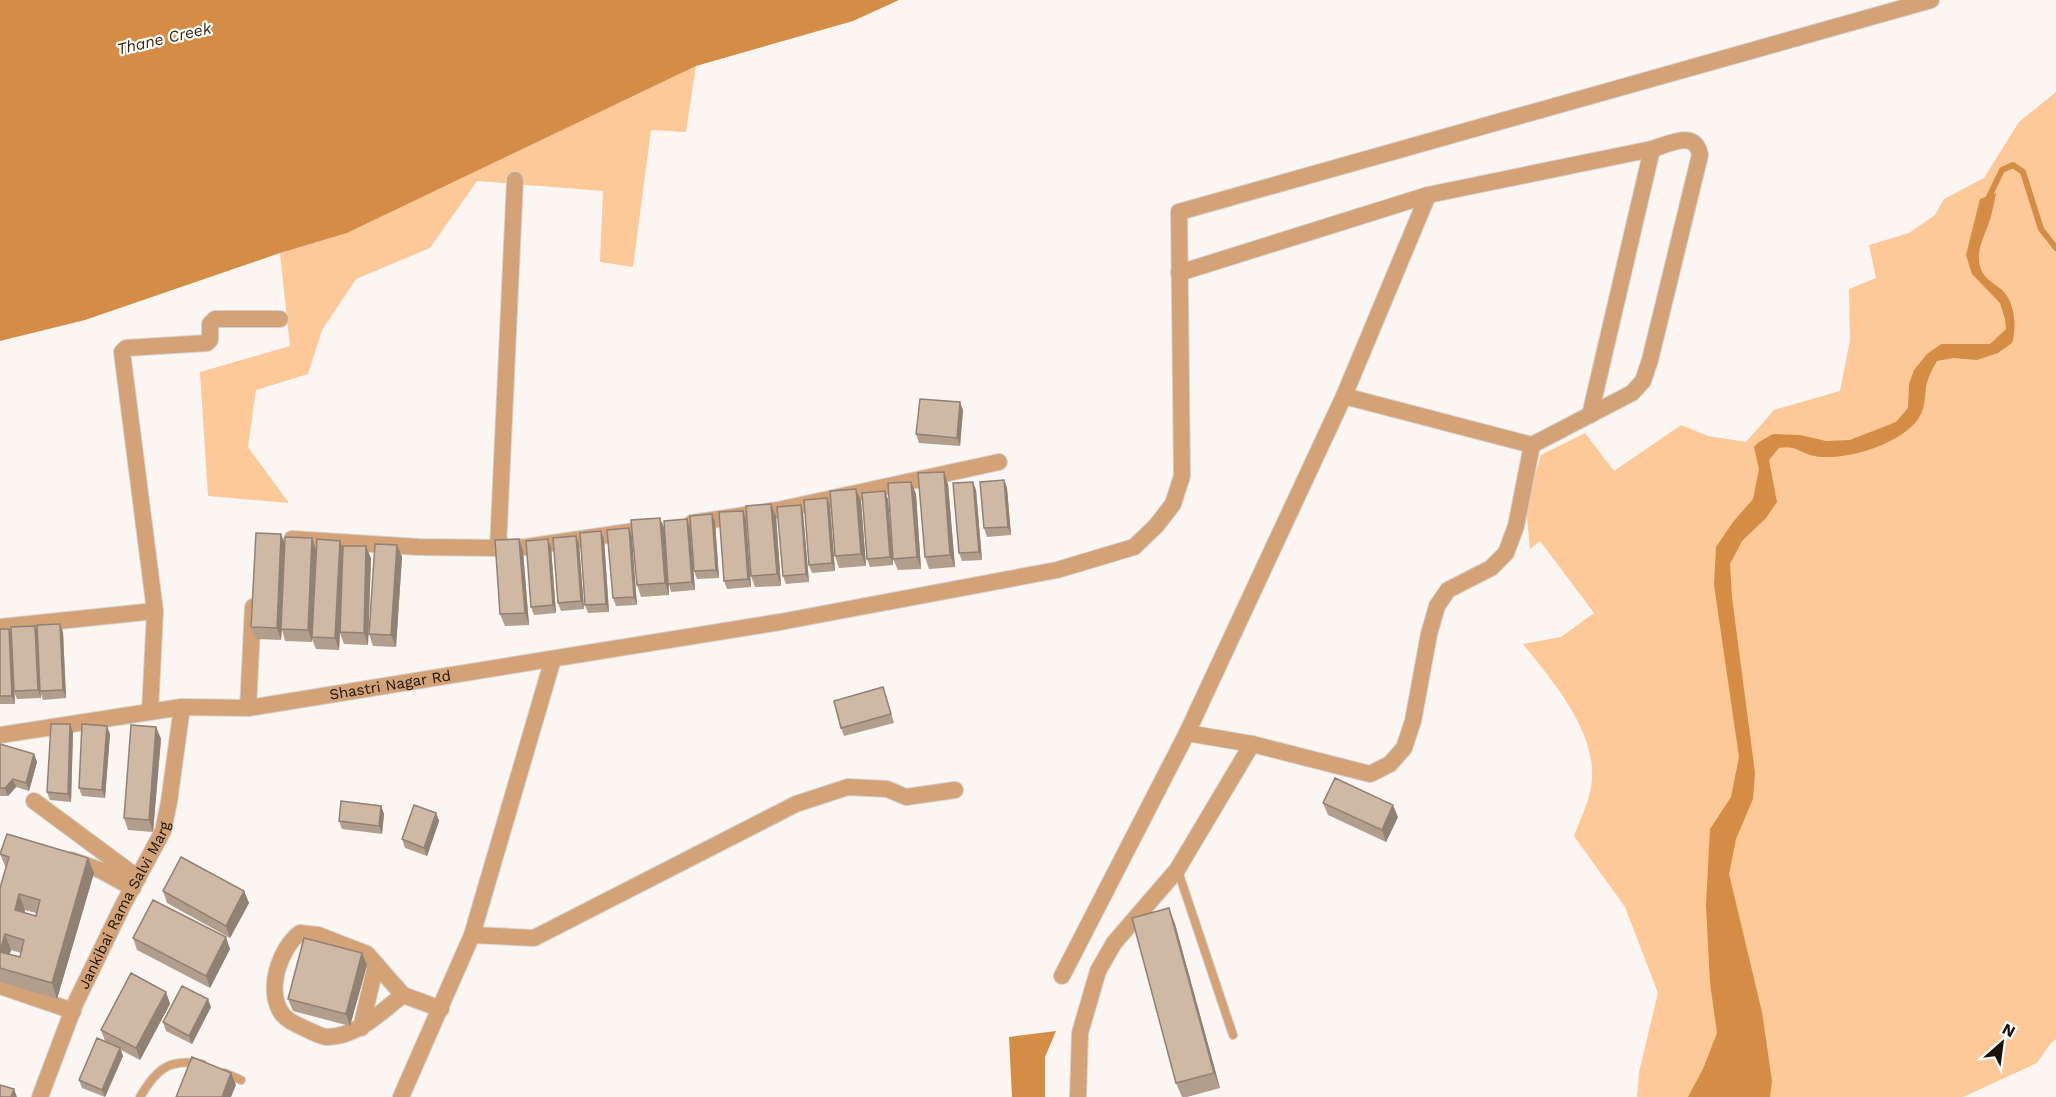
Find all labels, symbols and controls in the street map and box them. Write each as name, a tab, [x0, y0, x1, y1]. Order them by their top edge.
water label: Thane Creek	[115, 18, 214, 59]
street label: Shastri Nagar Rd	[328, 666, 452, 704]
street label: Jankibai Rama Salvi Marg	[75, 820, 174, 992]
north arrow	[1972, 1013, 2032, 1073]
text: N	[1999, 1019, 2019, 1041]

